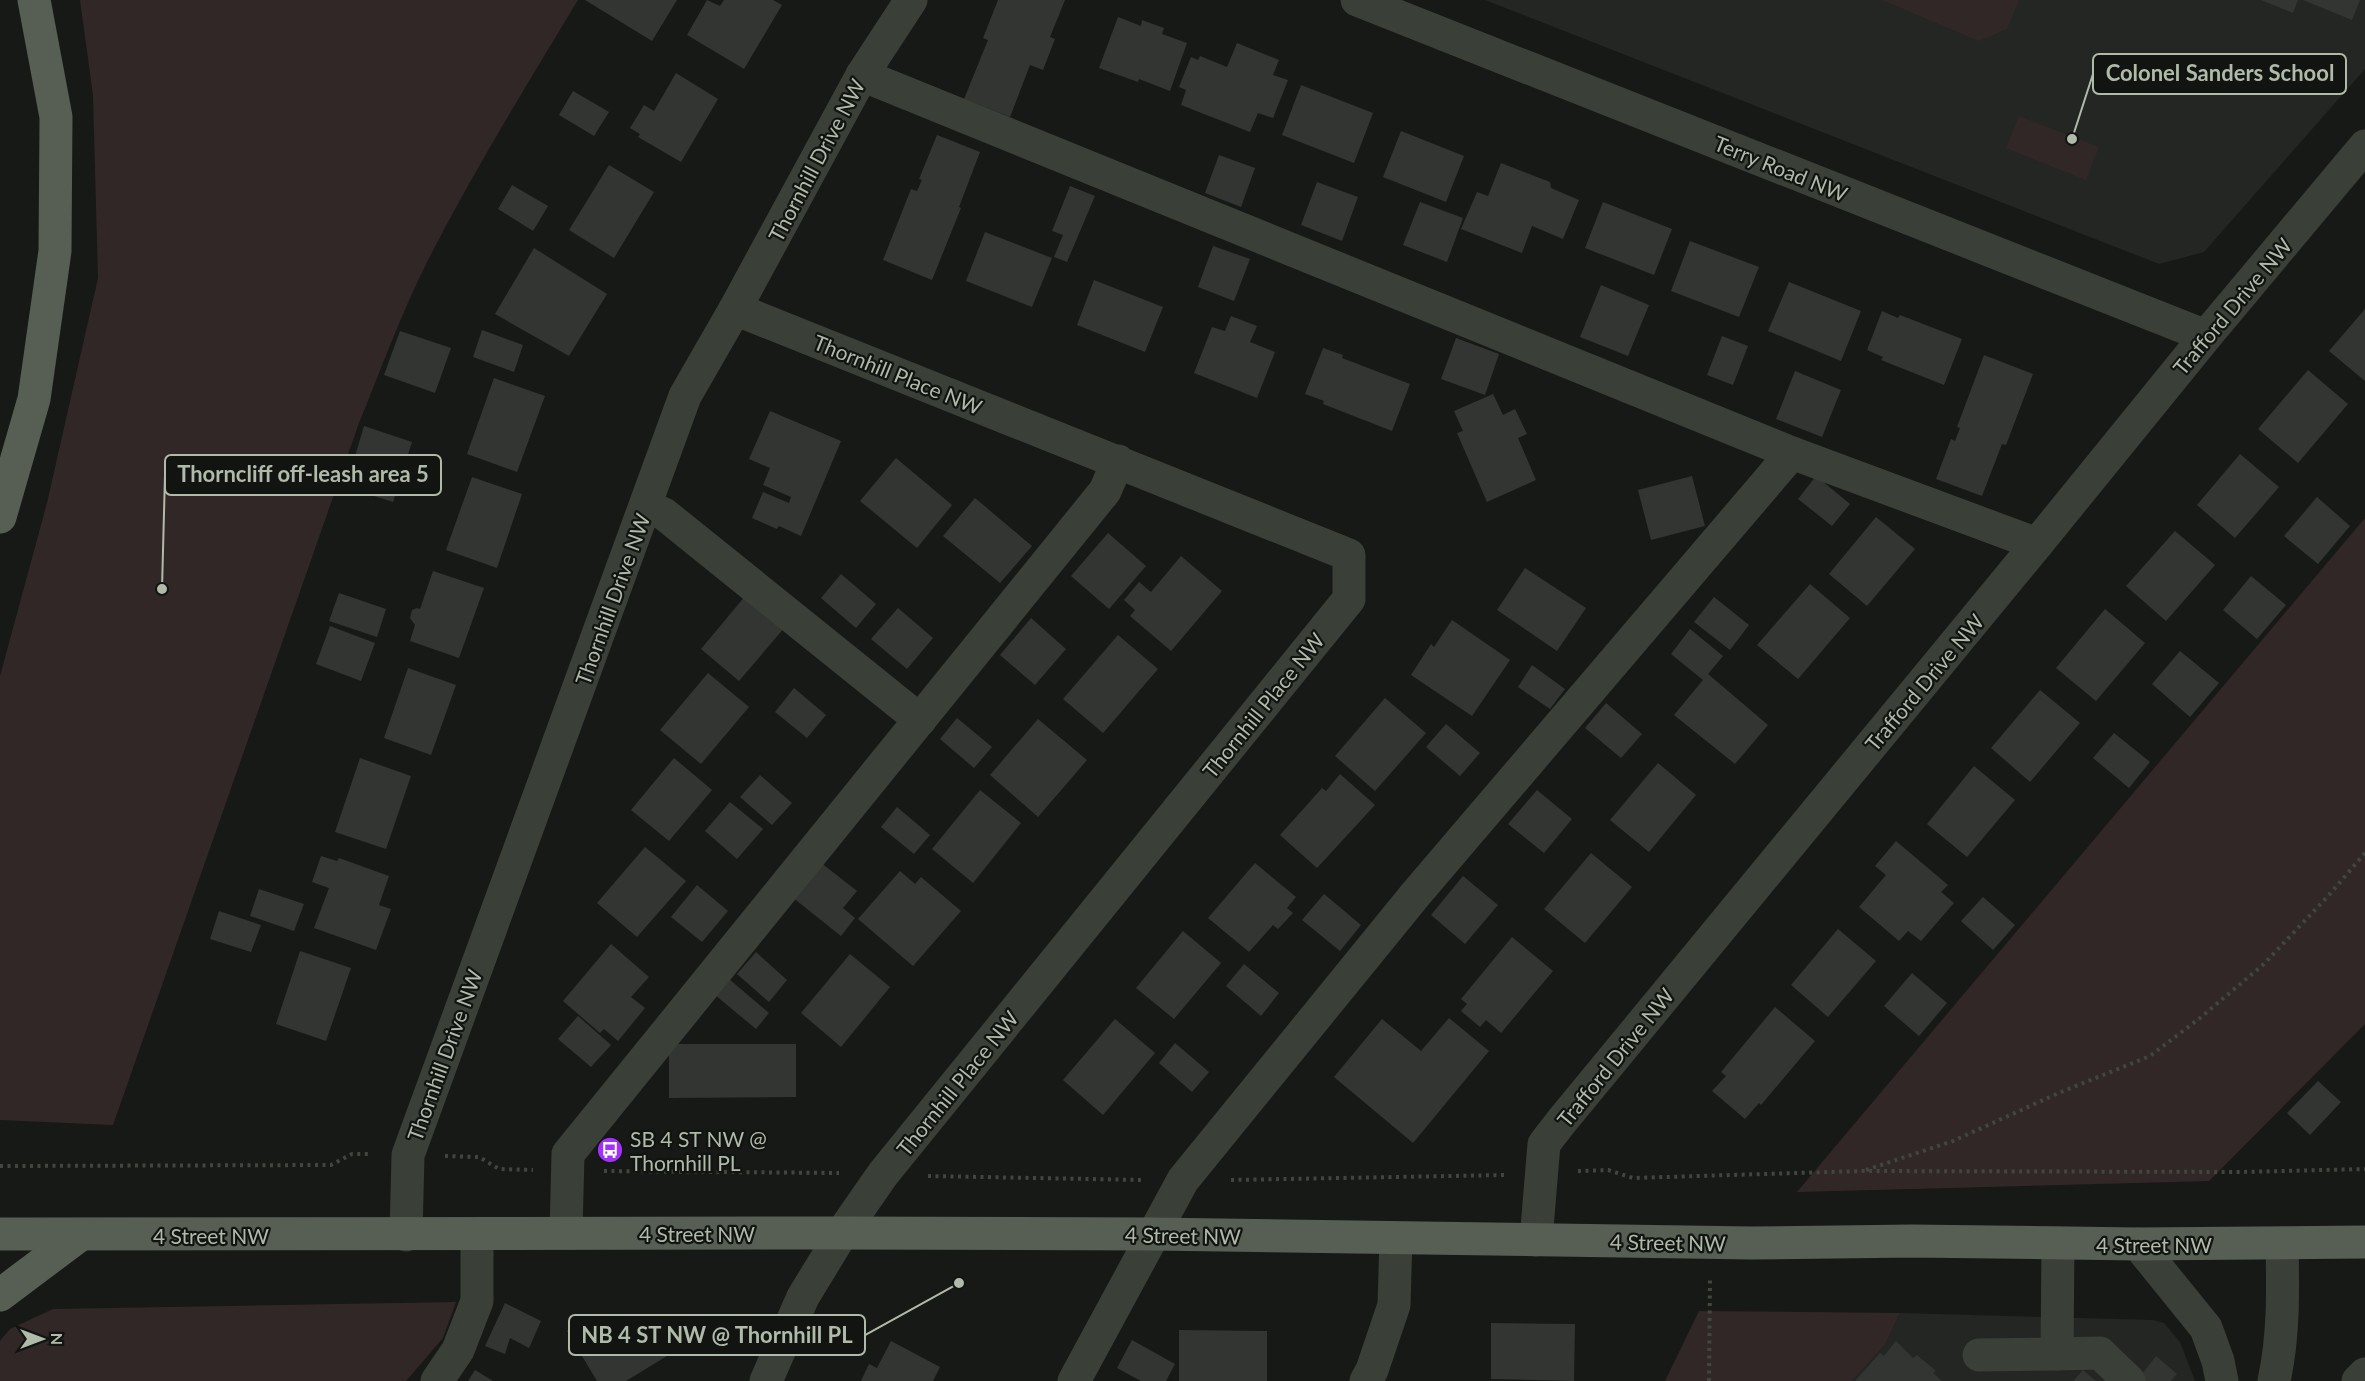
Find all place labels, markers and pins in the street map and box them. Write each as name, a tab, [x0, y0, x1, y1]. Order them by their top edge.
callout: Colonel Sanders School	[2093, 54, 2346, 94]
callout: Thorncliff off-leash area 5	[165, 455, 441, 495]
place label: SB 4 ST NW @ Thornhill PL	[630, 1126, 767, 1175]
bus stop icon: SB 4 ST NW @ Thornhill PL	[595, 1135, 625, 1165]
callout: NB 4 ST NW @ Thornhill PL	[569, 1315, 865, 1355]

